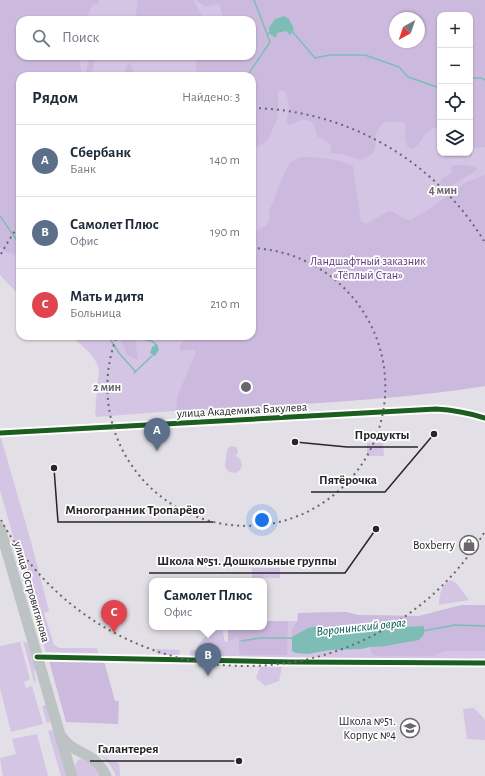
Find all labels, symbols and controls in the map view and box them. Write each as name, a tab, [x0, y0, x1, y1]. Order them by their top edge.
north arrow	[389, 12, 425, 48]
map controls	[437, 12, 473, 156]
button: +	[437, 12, 473, 48]
search box	[16, 16, 256, 60]
icon: search	[30, 27, 52, 49]
text: Поиск	[62, 30, 100, 45]
button: −	[437, 48, 473, 84]
button: locate	[437, 84, 473, 120]
text: Рядом	[32, 89, 78, 106]
text: Найдено: 3	[182, 91, 240, 104]
button: layers	[437, 120, 473, 156]
text: Сбербанк	[70, 145, 131, 160]
text: A	[41, 154, 49, 167]
text: 140 m	[210, 154, 240, 167]
text: Банк	[70, 163, 96, 176]
text: 4 мин	[429, 184, 457, 196]
text: Самолет Плюс	[70, 217, 159, 232]
text: B	[41, 226, 49, 239]
text: 190 m	[210, 226, 240, 239]
text: Офис	[70, 235, 99, 248]
park label: Ландшафтный заказник «Тёплый Стан»	[310, 255, 426, 281]
text: Мать и дитя	[70, 289, 144, 304]
text: C	[42, 298, 48, 311]
text: 210 m	[210, 298, 240, 311]
text: Больница	[70, 307, 122, 320]
centre of rings	[239, 380, 253, 394]
text: 2 мин	[93, 381, 121, 393]
street label: улица Академика Бакулева	[175, 401, 308, 420]
pin: A	[144, 418, 170, 451]
callout: Продукты	[347, 422, 418, 447]
text: Продукты	[355, 429, 410, 442]
callout: Пятёрочка	[311, 467, 385, 492]
text: Пятёрочка	[319, 474, 377, 487]
callout: Многогранник Тропарёво	[58, 497, 213, 522]
text: Многогранник Тропарёво	[65, 504, 205, 517]
your location	[252, 510, 272, 530]
shop icon: Boxberry	[458, 534, 480, 556]
street label: улица Островитянова	[11, 539, 52, 644]
place label: Boxberry	[413, 539, 455, 552]
callout: Школа №51. Дошкольные группы	[149, 548, 345, 573]
text: Школа №51. Дошкольные группы	[157, 555, 337, 568]
popup	[149, 578, 267, 630]
text: Самолет Плюс	[164, 588, 252, 603]
pin: C	[101, 600, 127, 633]
text: Офис	[164, 606, 192, 619]
water label: Воронинский овраг	[316, 616, 407, 639]
pin: B	[195, 643, 221, 676]
place label: Школа №51. Корпус №4	[338, 715, 396, 742]
school or university icon: Школа №51. Корпус №4	[399, 717, 421, 739]
callout: Галантерея	[90, 736, 167, 761]
text: Галантерея	[98, 743, 158, 756]

